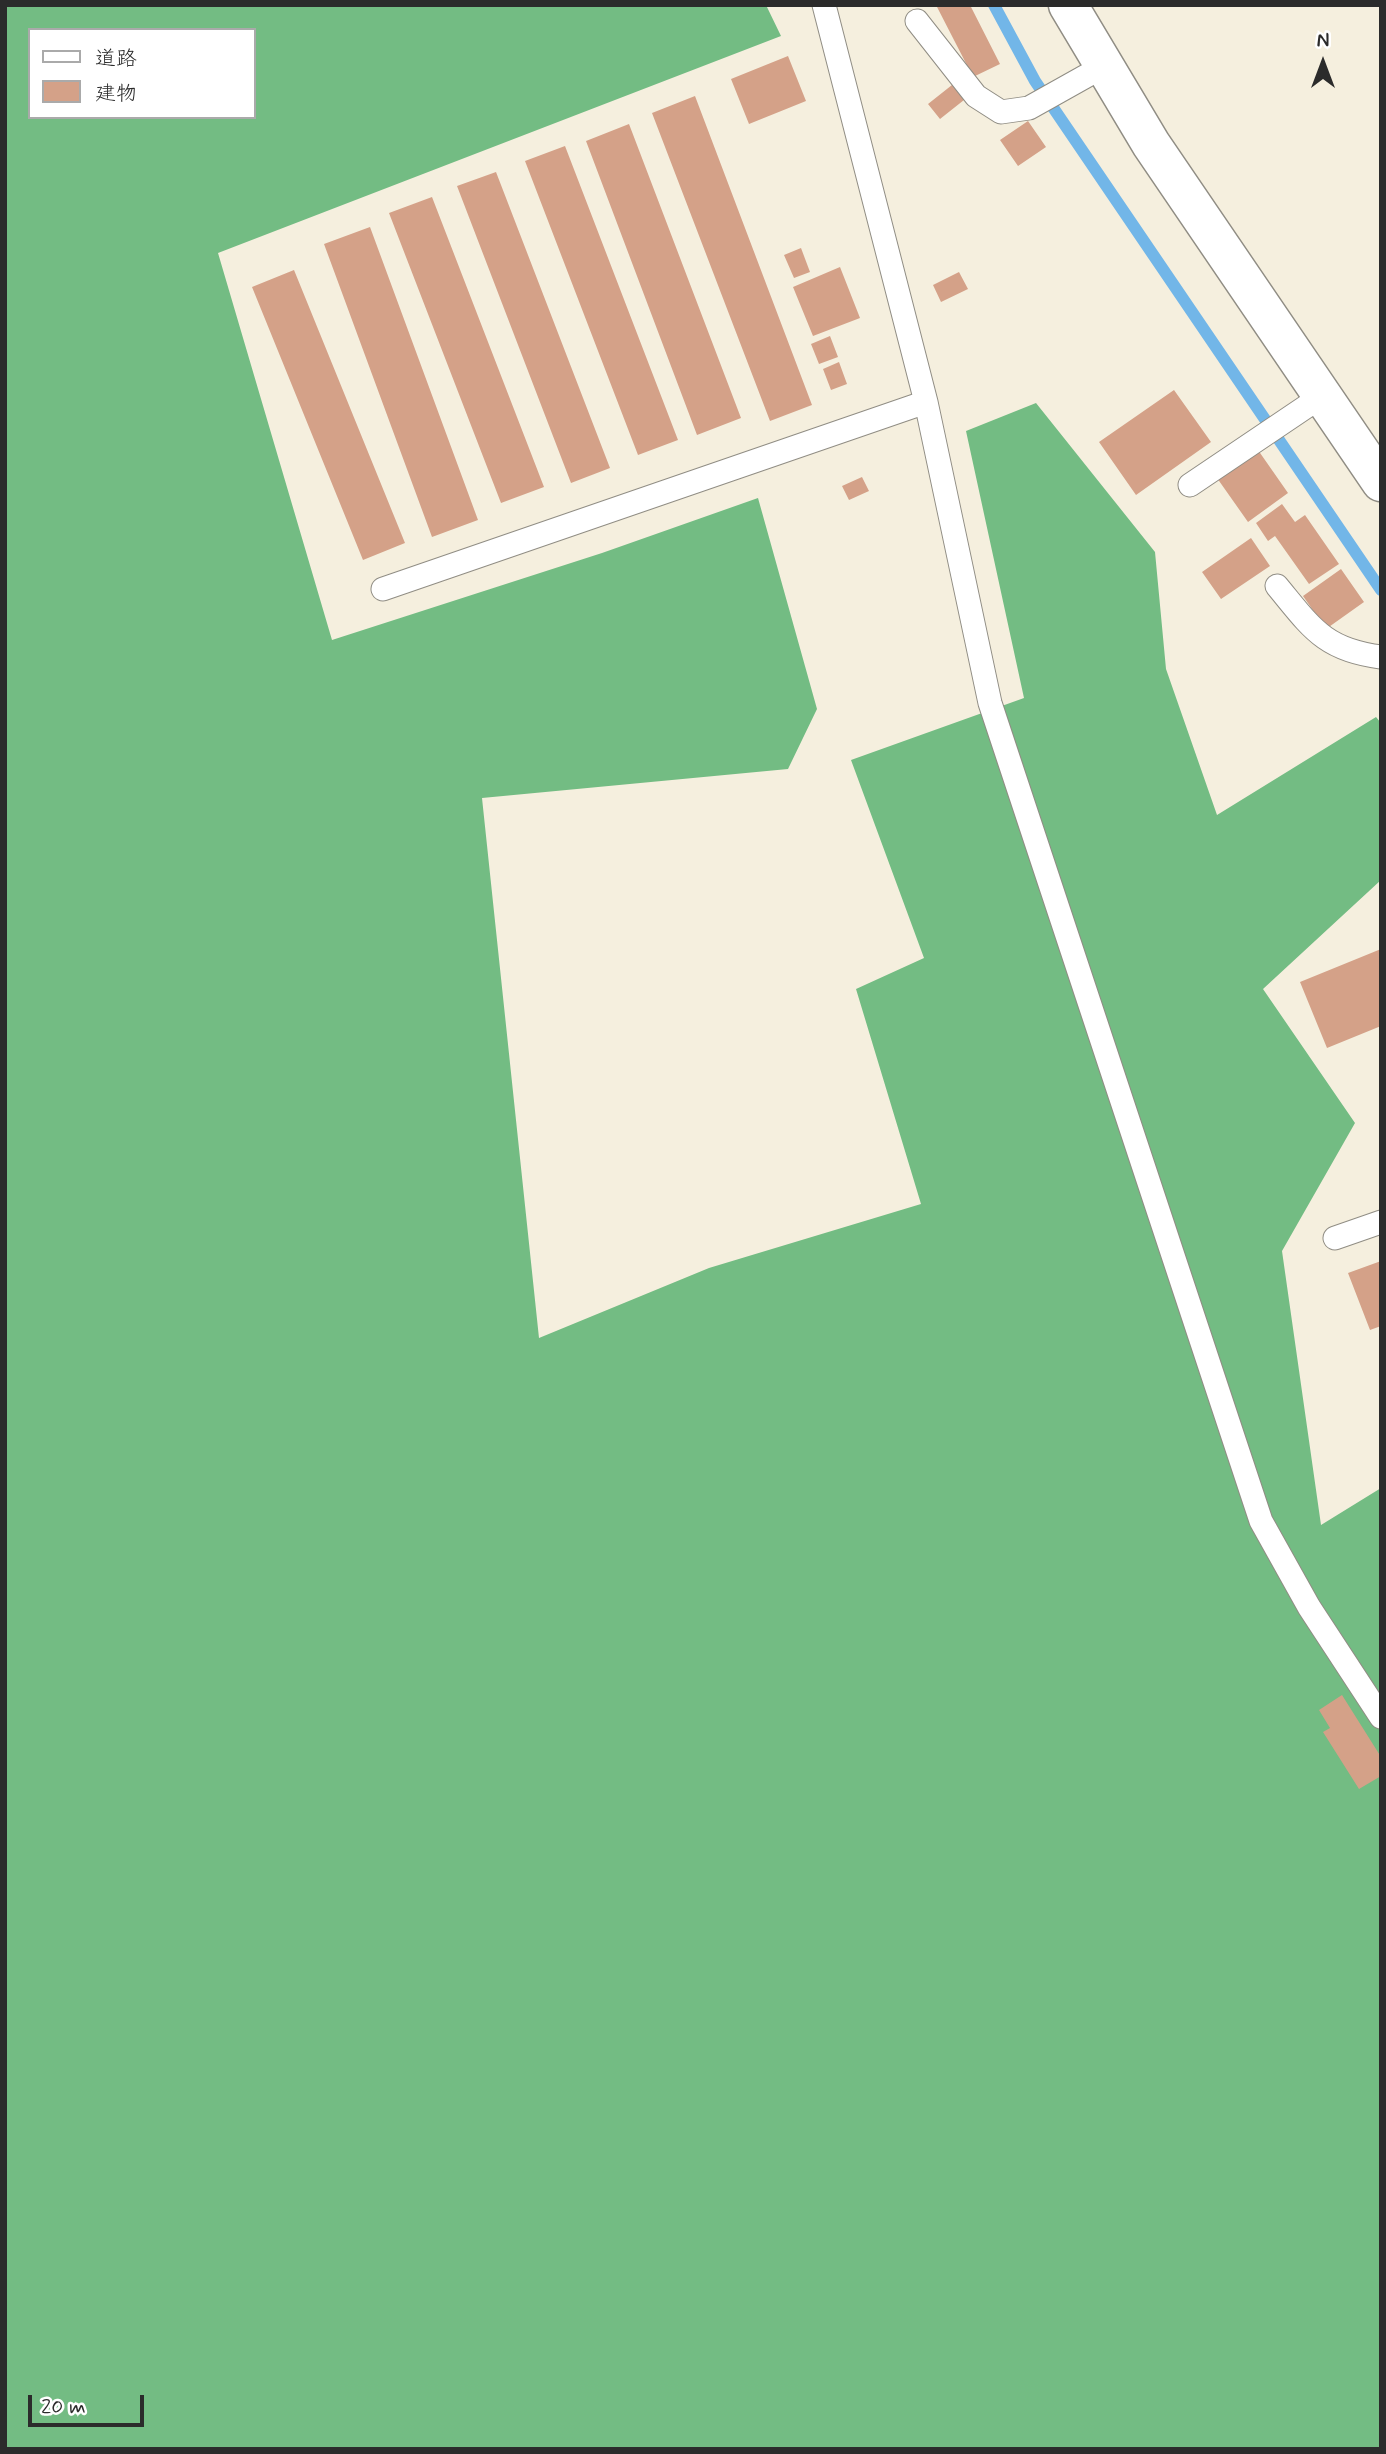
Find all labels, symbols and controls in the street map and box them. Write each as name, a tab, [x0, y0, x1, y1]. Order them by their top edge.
legend	[28, 28, 256, 119]
north arrow	[1288, 28, 1358, 98]
text: N	[1317, 29, 1329, 54]
text: 道路	[95, 45, 137, 73]
text: 建物	[95, 80, 137, 108]
scale bar	[32, 2380, 147, 2424]
text: 20 m	[41, 2393, 86, 2421]

